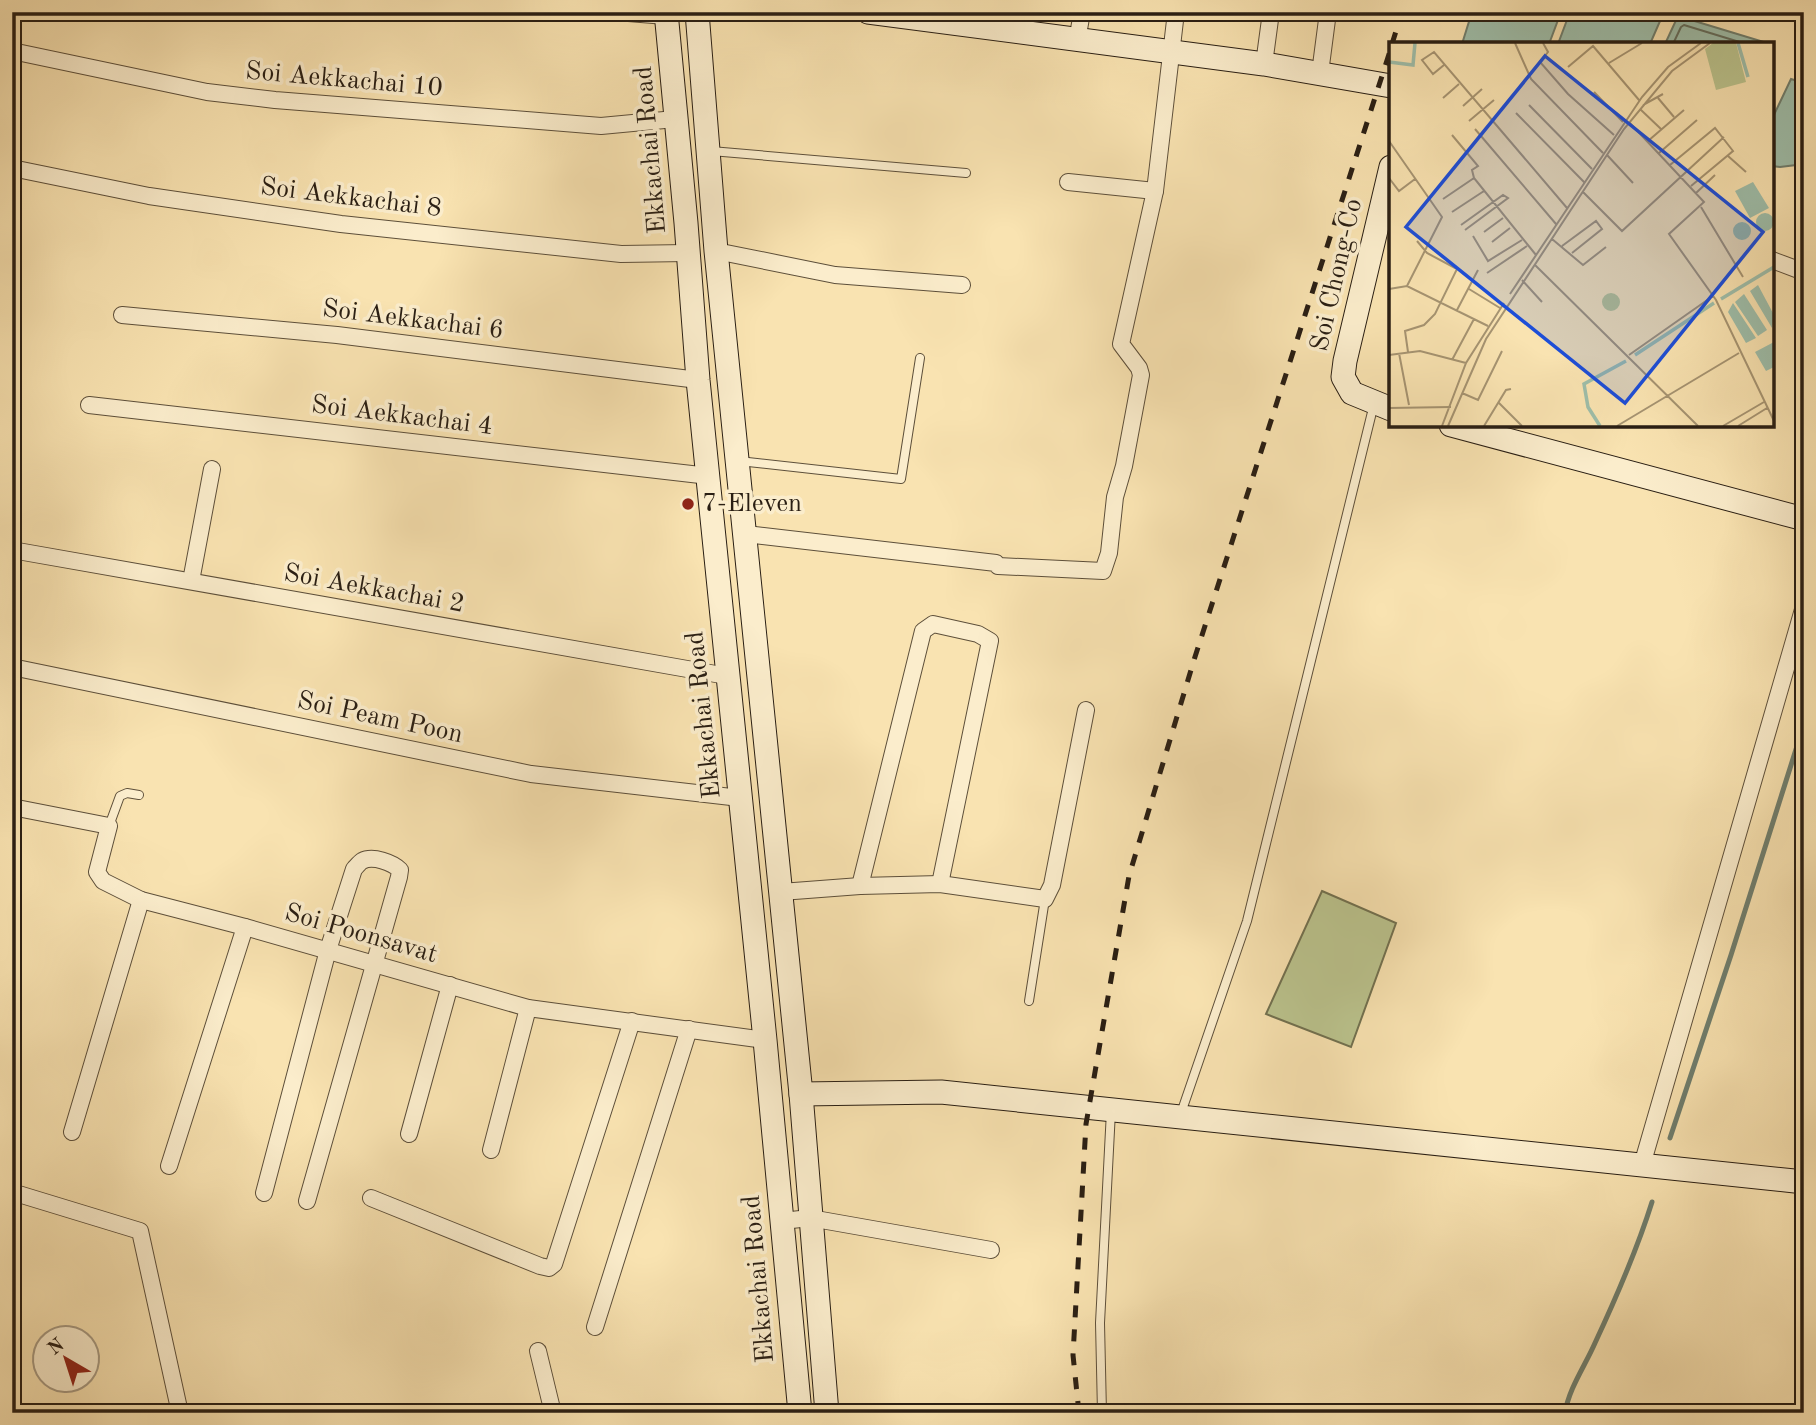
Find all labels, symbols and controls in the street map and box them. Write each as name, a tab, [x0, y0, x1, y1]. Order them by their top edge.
inset map	[1389, 42, 1774, 427]
street label: Soi Aekkachai 10	[244, 58, 444, 102]
street label: Ekkachai Road	[631, 65, 671, 235]
street label: Soi Aekkachai 8	[259, 174, 443, 222]
street label: Soi Chong-Co	[1307, 196, 1367, 354]
street label: Soi Aekkachai 6	[321, 296, 505, 344]
street label: Soi Aekkachai 4	[310, 392, 494, 440]
place label: 7-Eleven	[702, 491, 802, 517]
marker: 7-Eleven	[680, 496, 696, 512]
street label: Soi Aekkachai 2	[282, 560, 466, 618]
street label: Ekkachai Road	[682, 630, 726, 800]
street label: Soi Peam Poon	[295, 688, 465, 748]
street label: Soi Poonsavat	[282, 900, 440, 968]
street label: Ekkachai Road	[739, 1194, 779, 1364]
north arrow	[32, 1324, 102, 1394]
text: N	[45, 1335, 69, 1360]

